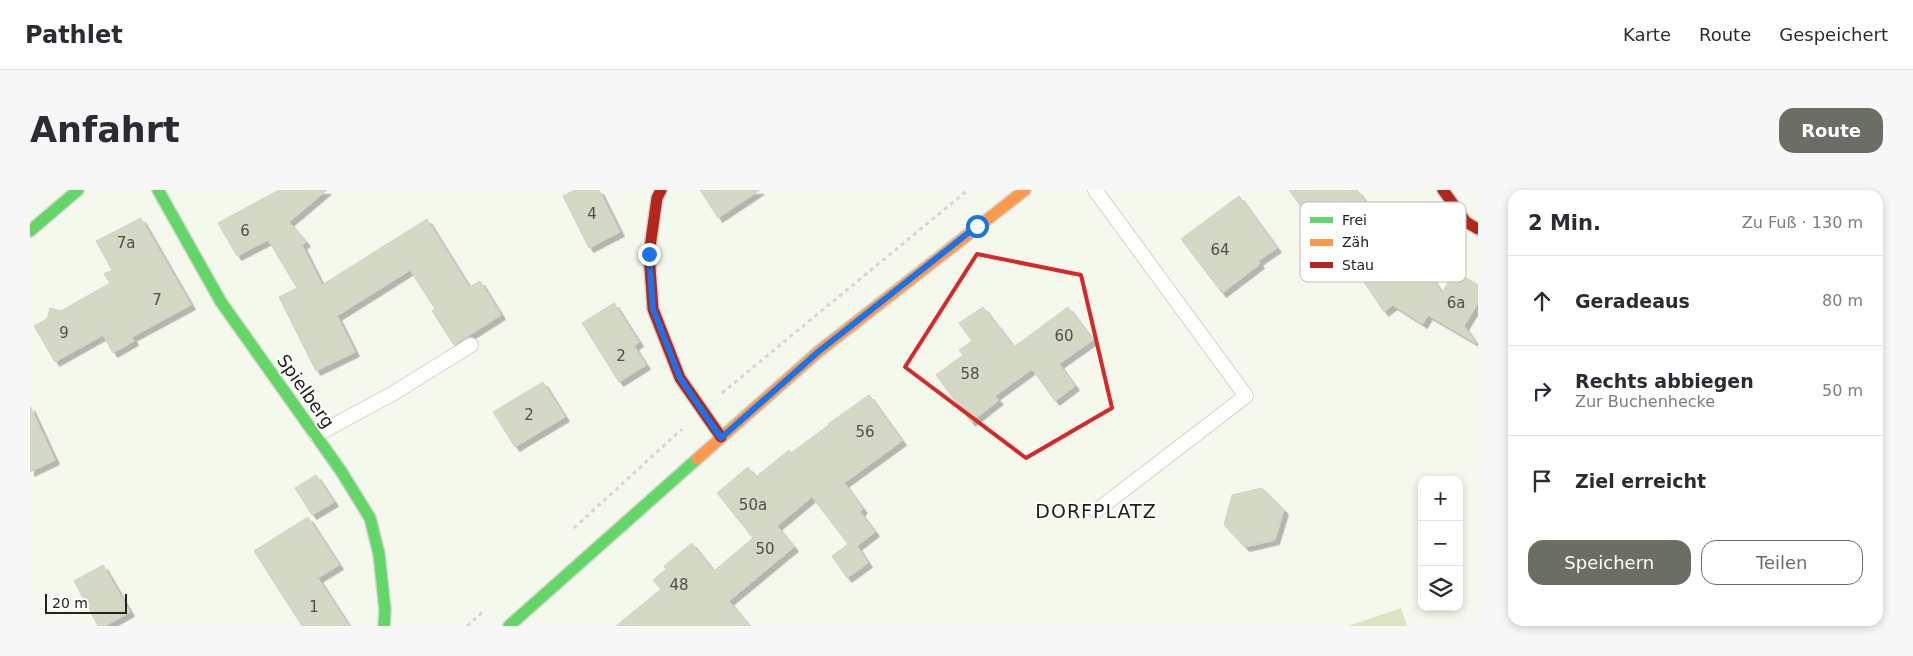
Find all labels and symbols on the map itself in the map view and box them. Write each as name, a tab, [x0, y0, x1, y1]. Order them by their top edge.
legend	[1300, 202, 1466, 282]
house number: 4	[587, 205, 597, 223]
text: Frei	[1342, 212, 1367, 228]
route start	[966, 215, 989, 238]
house number: 6	[240, 222, 250, 240]
house number: 7a	[117, 234, 135, 252]
text: Zäh	[1342, 234, 1369, 250]
house number: 64	[1210, 241, 1230, 259]
route end	[638, 243, 661, 266]
text: Stau	[1342, 257, 1374, 273]
house number: 7	[152, 291, 162, 309]
house number: 6a	[1447, 294, 1465, 312]
house number: 9	[59, 324, 69, 342]
house number: 60	[1054, 327, 1074, 345]
house number: 2	[616, 347, 626, 365]
street label: Spielberg	[273, 350, 339, 432]
house number: 58	[960, 365, 980, 383]
house number: 2	[524, 406, 534, 424]
house number: 56	[855, 423, 875, 441]
house number: 50a	[739, 496, 767, 514]
district label: DORFPLATZ	[1035, 500, 1157, 522]
house number: 50	[755, 540, 775, 558]
house number: 48	[669, 576, 689, 594]
scale bar	[45, 591, 128, 614]
house number: 1	[309, 598, 319, 616]

